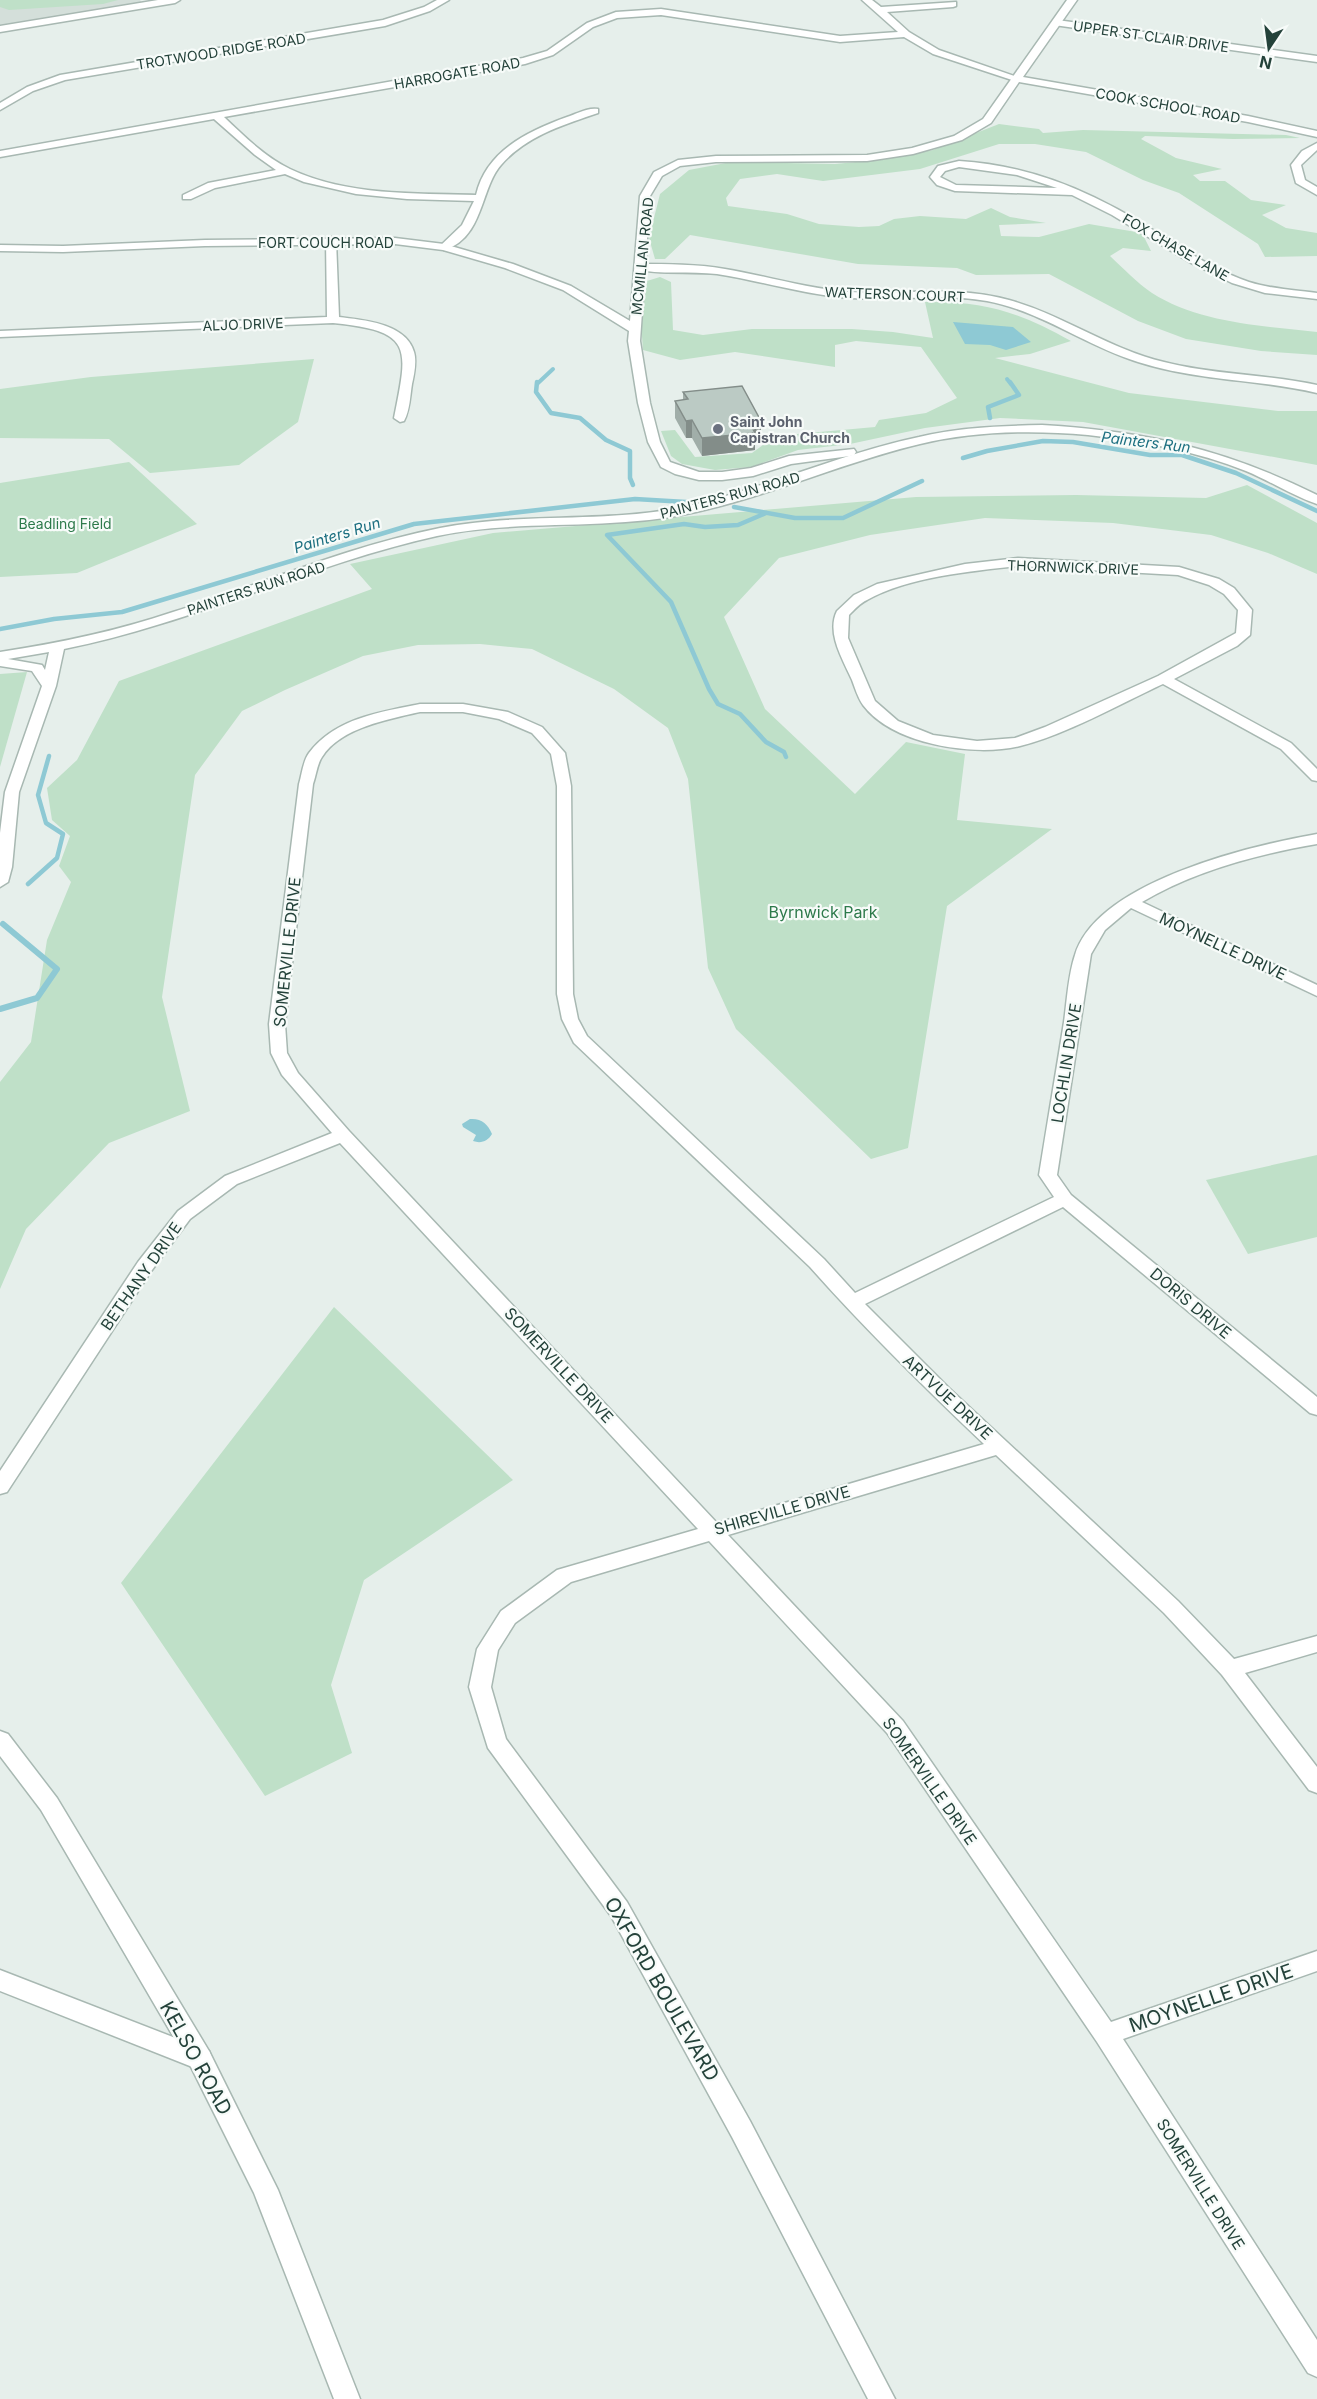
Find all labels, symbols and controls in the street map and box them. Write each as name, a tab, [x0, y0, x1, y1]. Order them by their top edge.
street label: UPPER ST CLAIR DRIVE	[1072, 17, 1230, 55]
north arrow	[1239, 18, 1299, 78]
street label: TROTWOOD RIDGE ROAD	[135, 29, 307, 73]
text: N	[1257, 51, 1274, 74]
street label: HARROGATE ROAD	[393, 54, 521, 92]
street label: COOK SCHOOL ROAD	[1094, 84, 1242, 126]
street label: MCMILLAN ROAD	[627, 196, 657, 316]
street label: FOX CHASE LANE	[1120, 210, 1232, 284]
street label: FORT COUCH ROAD	[258, 234, 394, 251]
street label: WATTERSON COURT	[824, 283, 966, 305]
street label: ALJO DRIVE	[202, 314, 284, 334]
place label: Saint John Capistran Church	[730, 413, 850, 446]
marker: Saint John Capistran Church	[711, 422, 725, 436]
water label: Painters Run	[1100, 427, 1192, 457]
street label: PAINTERS RUN ROAD	[658, 468, 802, 522]
water label: Painters Run	[291, 513, 383, 557]
park label: Beadling Field	[18, 515, 112, 532]
street label: THORNWICK DRIVE	[1007, 556, 1139, 578]
street label: PAINTERS RUN ROAD	[185, 558, 327, 618]
street label: SOMERVILLE DRIVE	[269, 876, 305, 1028]
park label: Byrnwick Park	[769, 902, 878, 922]
street label: MOYNELLE DRIVE	[1156, 908, 1290, 984]
street label: LOCHLIN DRIVE	[1047, 1002, 1085, 1124]
street label: BETHANY DRIVE	[96, 1218, 186, 1334]
street label: DORIS DRIVE	[1146, 1263, 1236, 1343]
street label: SOMERVILLE DRIVE	[500, 1303, 618, 1427]
street label: ARTVUE DRIVE	[899, 1350, 997, 1444]
street label: SHIREVILLE DRIVE	[712, 1481, 852, 1539]
street label: SOMERVILLE DRIVE	[879, 1713, 981, 1849]
street label: OXFORD BOULEVARD	[600, 1893, 724, 2085]
street label: MOYNELLE DRIVE	[1126, 1959, 1296, 2037]
street label: KELSO ROAD	[155, 1997, 237, 2119]
street label: SOMERVILLE DRIVE	[1153, 2115, 1249, 2253]

